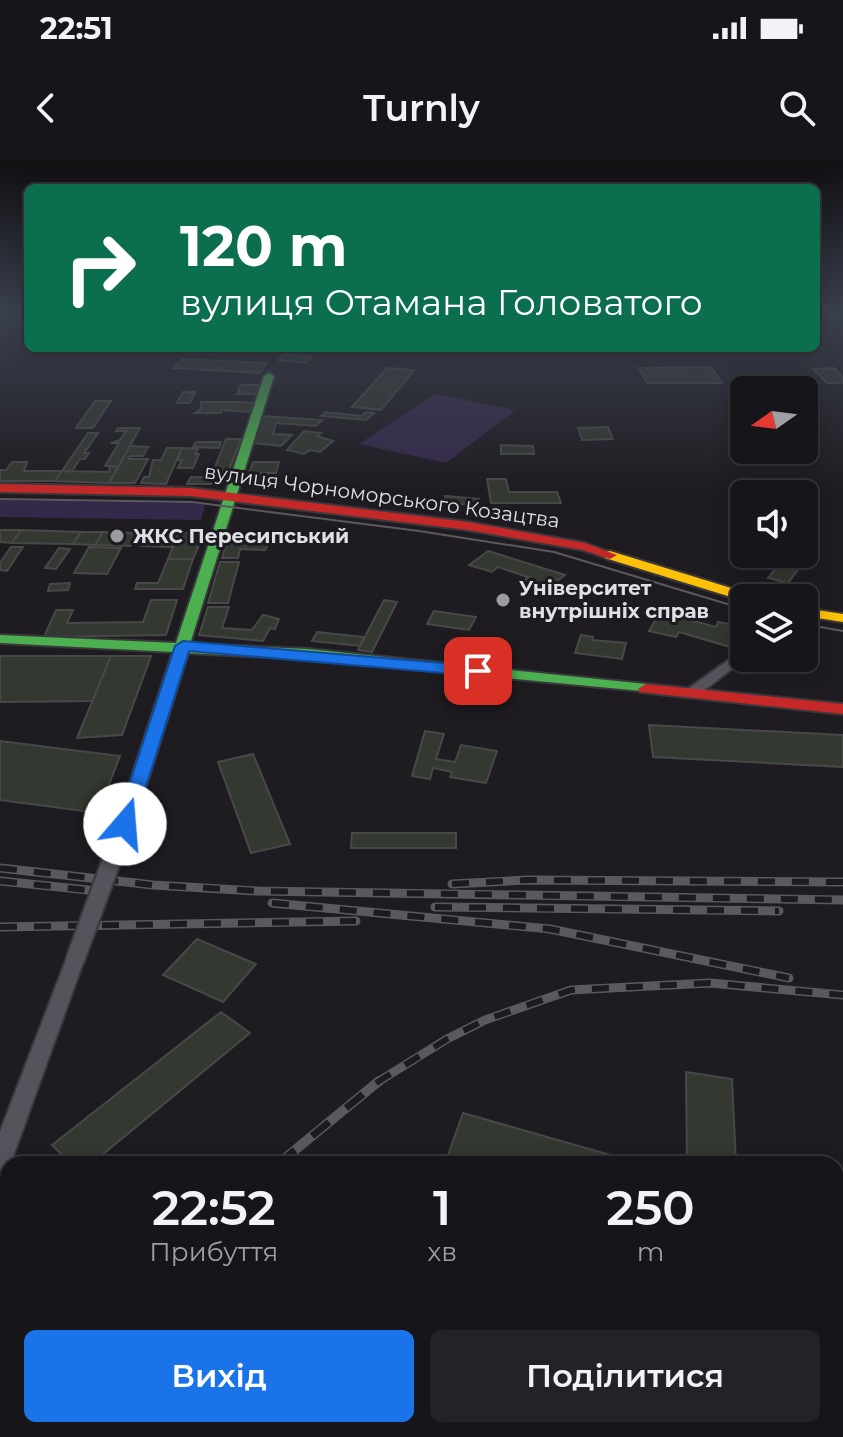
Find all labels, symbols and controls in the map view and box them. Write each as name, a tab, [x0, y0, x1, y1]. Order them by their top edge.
text: 22:51	[40, 10, 113, 47]
icon: back	[24, 86, 68, 130]
text: Turnly	[363, 86, 480, 130]
icon: search	[775, 86, 819, 130]
text: 120 m	[180, 212, 348, 280]
icon: right	[48, 216, 152, 320]
text: вулиця Отамана Головатого	[180, 280, 703, 324]
north arrow	[730, 376, 818, 464]
map controls	[730, 376, 818, 672]
street label: вулиця Чорноморського Козацтва	[203, 459, 561, 533]
button: sound	[730, 480, 818, 568]
place label: ЖКС Пересипський	[133, 524, 349, 548]
marker: ЖКС Пересипський	[108, 527, 126, 545]
place label: Університет внутрішніх справ	[519, 576, 709, 623]
button: layers	[730, 584, 818, 672]
marker: Університет внутрішніх справ	[494, 591, 512, 609]
pin	[444, 637, 512, 705]
icon: arrive	[456, 649, 500, 693]
position arrow	[83, 782, 167, 866]
text: 22:52	[152, 1179, 275, 1237]
text: 1	[433, 1179, 451, 1237]
text: 250	[606, 1179, 695, 1237]
text: Прибуття	[149, 1236, 278, 1268]
text: хв	[428, 1236, 457, 1268]
text: m	[637, 1236, 664, 1268]
button: Вихід	[24, 1330, 414, 1422]
button: Поділитися	[430, 1330, 820, 1422]

